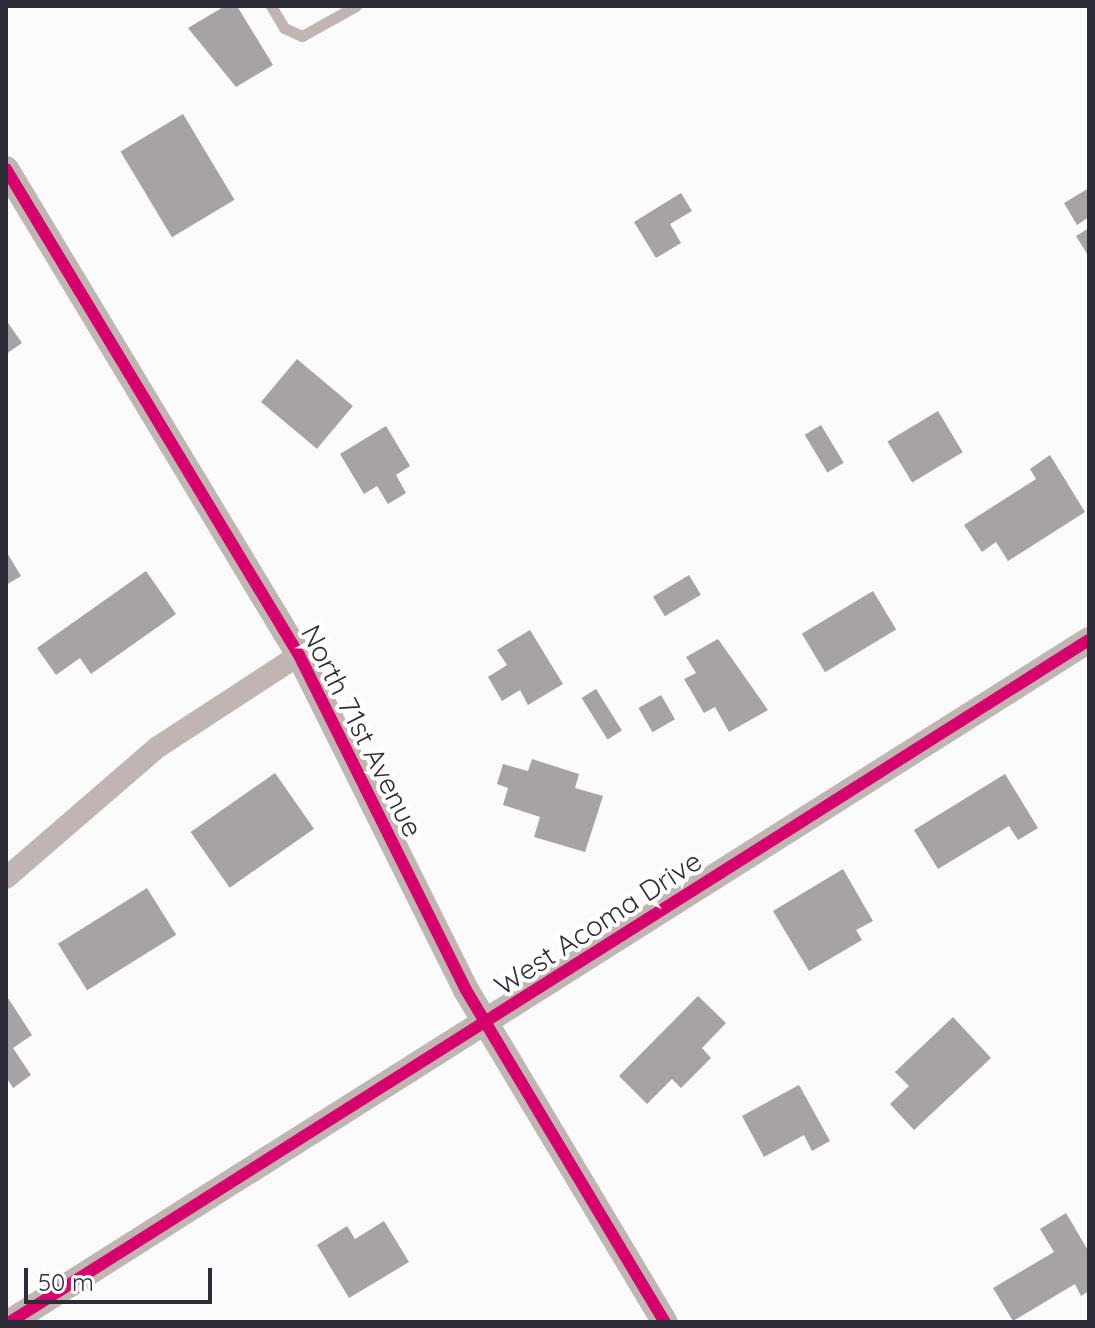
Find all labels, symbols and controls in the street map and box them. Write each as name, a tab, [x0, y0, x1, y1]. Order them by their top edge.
street label: North 71st Avenue	[294, 619, 430, 843]
street label: West Acoma Drive	[488, 844, 708, 1002]
scale bar	[28, 1252, 216, 1302]
text: 50 m	[38, 1267, 94, 1297]

